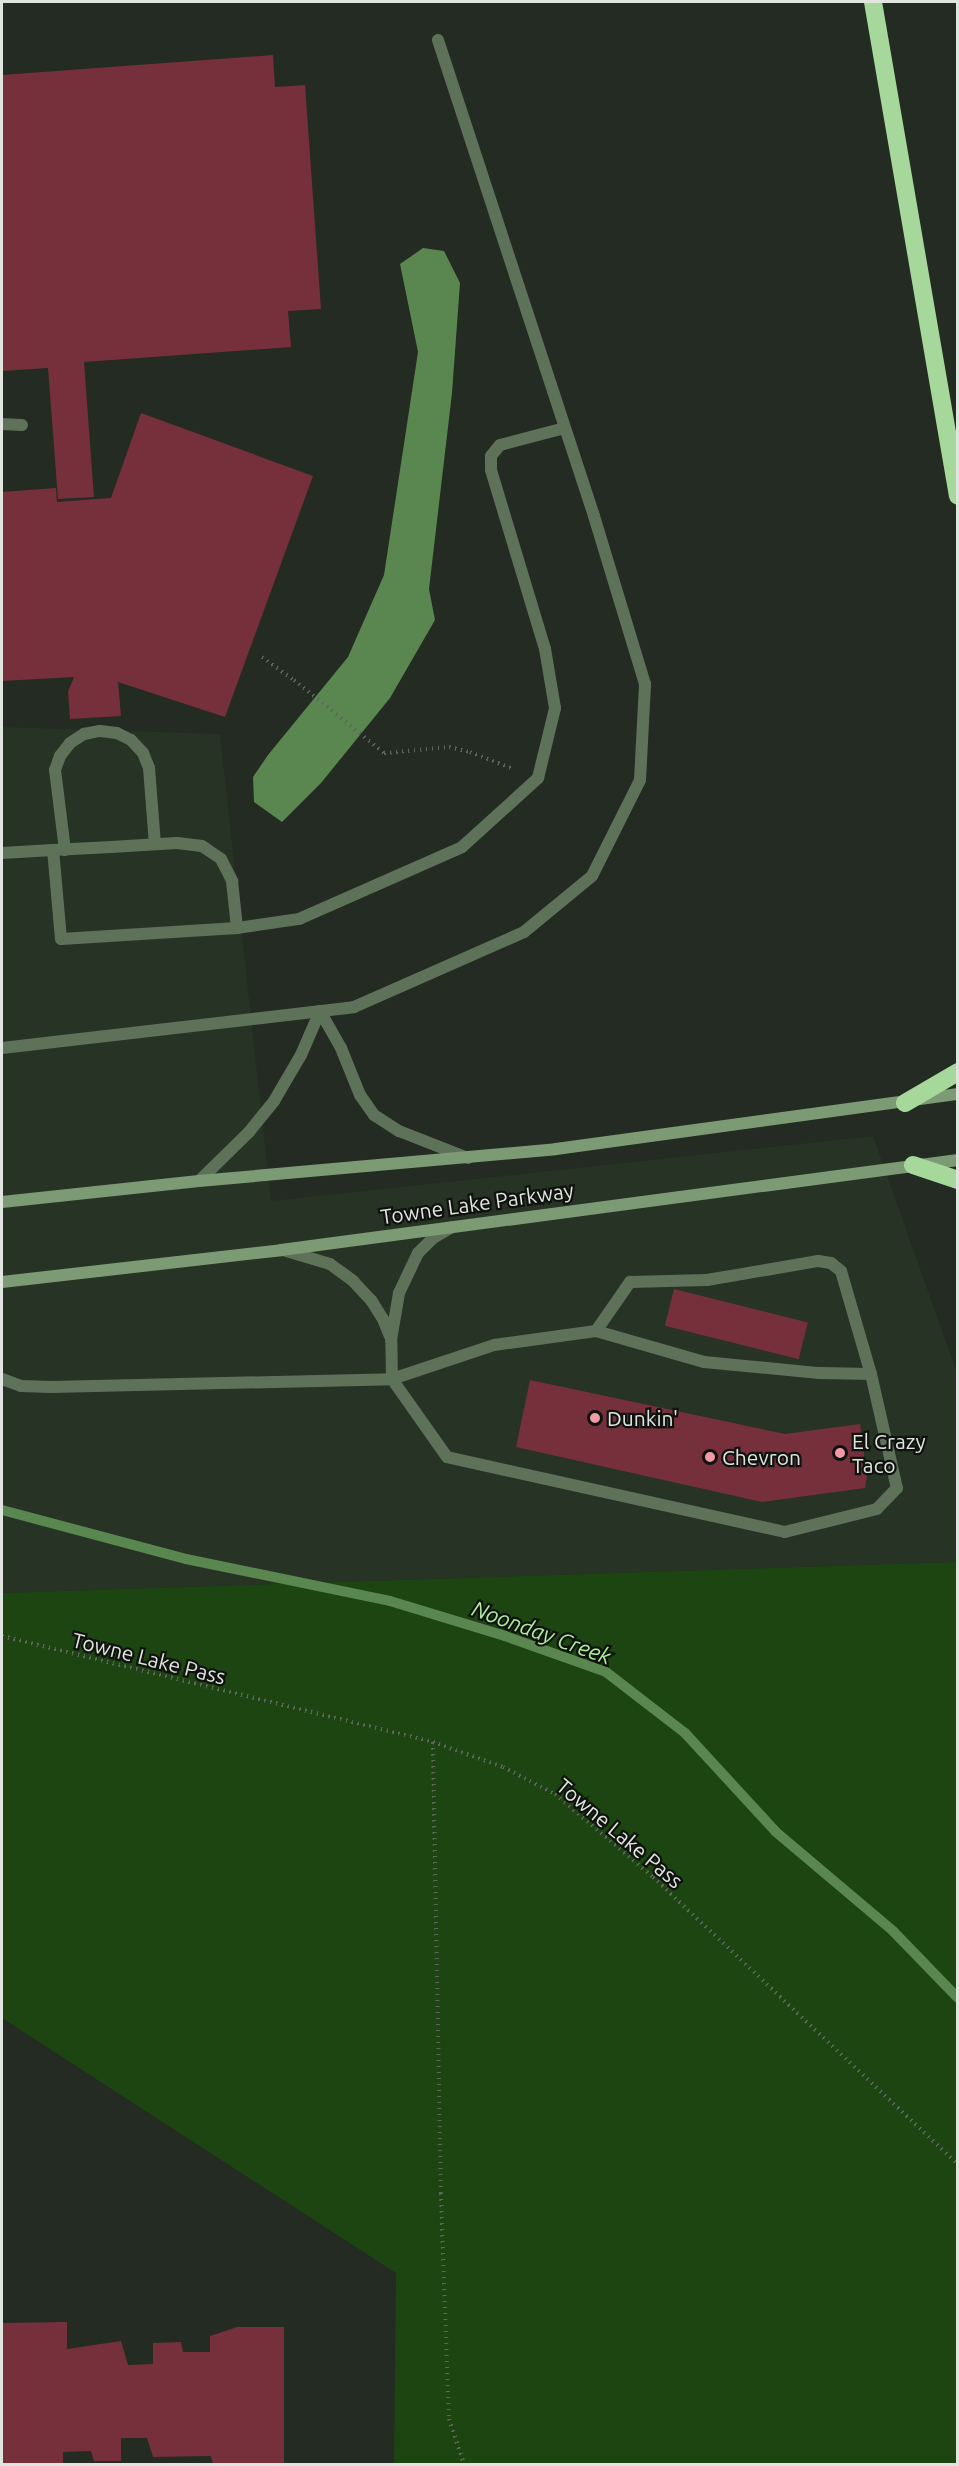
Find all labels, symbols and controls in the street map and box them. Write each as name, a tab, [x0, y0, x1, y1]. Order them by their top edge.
street label: Towne Lake Parkway	[379, 1177, 575, 1229]
place label: Dunkin'	[607, 1405, 678, 1431]
marker: Dunkin'	[588, 1411, 602, 1425]
place label: El Crazy Taco	[852, 1428, 926, 1478]
place label: Chevron	[722, 1444, 801, 1470]
marker: El Crazy Taco	[833, 1446, 847, 1460]
marker: Chevron	[703, 1450, 717, 1464]
water label: Noonday Creek	[469, 1595, 615, 1669]
street label: Towne Lake Pass	[70, 1627, 228, 1689]
street label: Towne Lake Pass	[552, 1773, 688, 1893]

